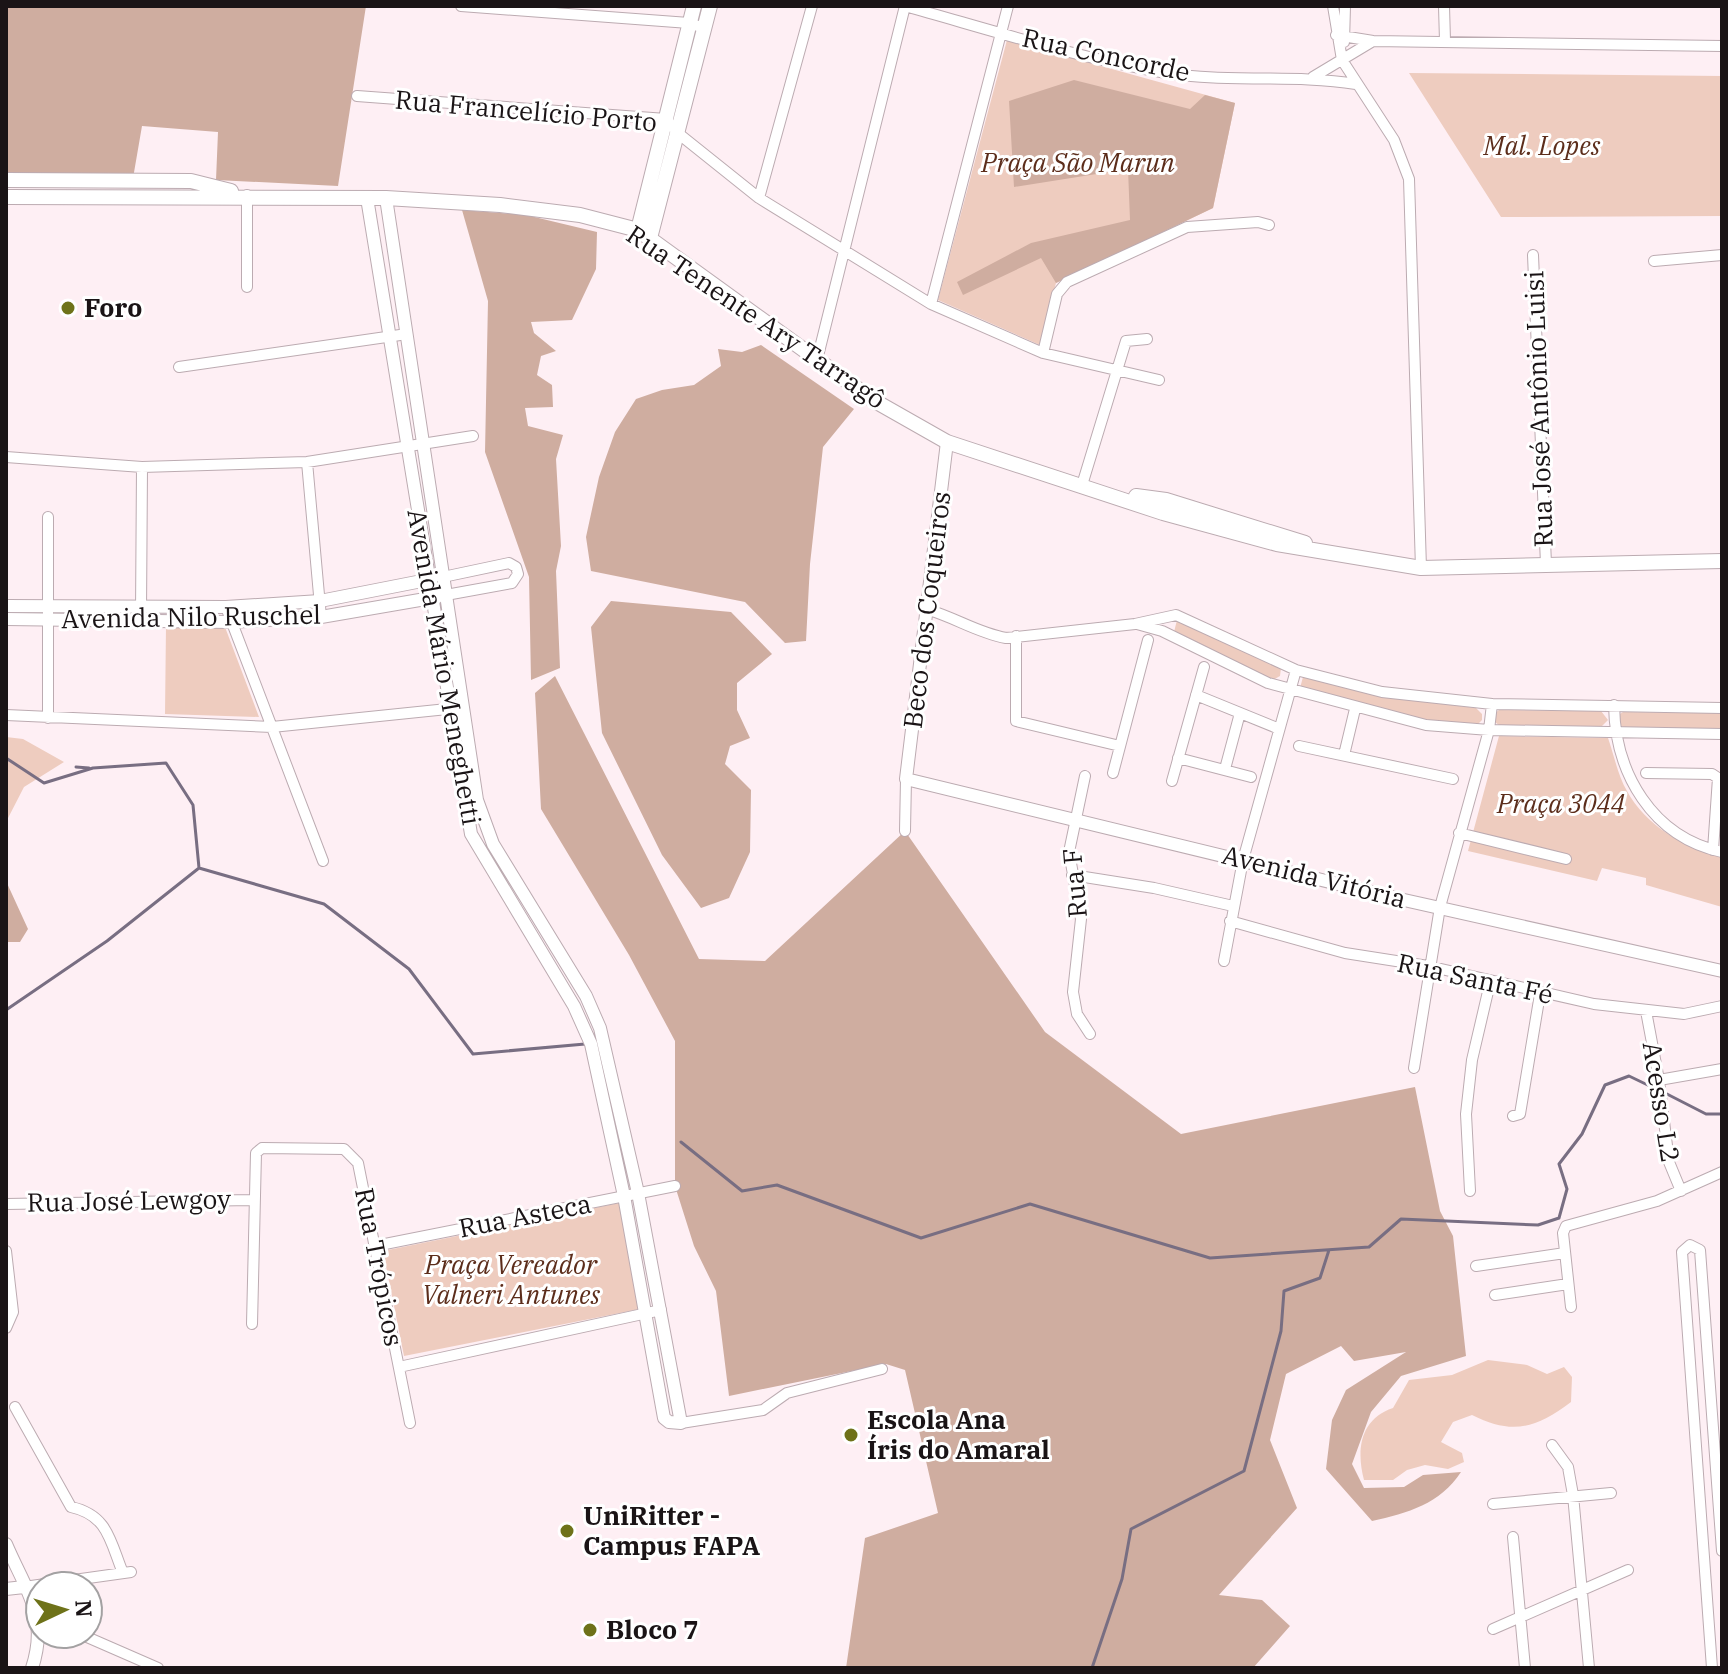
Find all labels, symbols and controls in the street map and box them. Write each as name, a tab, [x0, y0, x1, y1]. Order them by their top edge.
street label: Rua Concorde	[1019, 20, 1193, 88]
street label: Rua Francelício Porto	[394, 82, 659, 138]
park label: Mal. Lopes	[1483, 128, 1601, 162]
park label: Praça São Marun	[980, 145, 1175, 179]
street label: Rua Tenente Ary Tarragô	[620, 217, 893, 416]
street label: Rua José Antônio Luisi	[1516, 270, 1560, 548]
place label: Foro	[84, 290, 142, 324]
marker: Foro	[59, 299, 77, 317]
street label: Beco dos Coqueiros	[895, 489, 957, 730]
street label: Avenida Mário Meneghetti	[400, 506, 490, 828]
street label: Avenida Nilo Ruschel	[61, 597, 321, 635]
park label: Praça 3044	[1496, 786, 1625, 820]
street label: Avenida Vitória	[1219, 837, 1410, 915]
street label: Rua F	[1054, 847, 1094, 919]
street label: Rua Santa Fé	[1394, 945, 1556, 1011]
street label: Acesso L2	[1636, 1039, 1688, 1165]
street label: Rua José Lewgoy	[27, 1181, 231, 1219]
street label: Rua Trópicos	[348, 1185, 412, 1349]
street label: Rua Asteca	[455, 1185, 594, 1245]
park label: Praça Vereador Valneri Antunes	[422, 1247, 600, 1311]
place label: Escola Ana Íris do Amaral	[867, 1402, 1050, 1466]
marker: Escola Ana Íris do Amaral	[842, 1426, 860, 1444]
place label: UniRitter - Campus FAPA	[583, 1498, 760, 1562]
marker: UniRitter - Campus FAPA	[558, 1522, 576, 1540]
north arrow	[24, 1570, 104, 1650]
text: N	[69, 1599, 100, 1618]
place label: Bloco 7	[606, 1612, 699, 1646]
marker: Bloco 7	[581, 1621, 599, 1639]

